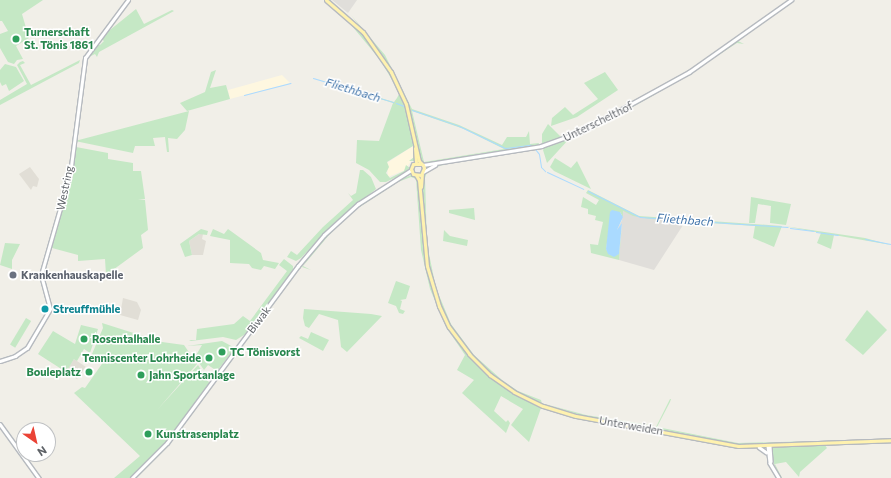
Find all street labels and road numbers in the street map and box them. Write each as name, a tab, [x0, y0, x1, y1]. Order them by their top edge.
street label: Unterschelthof	[561, 99, 635, 145]
street label: Westring	[54, 165, 76, 211]
street label: Biwak	[245, 304, 273, 336]
street label: Unterweiden	[598, 414, 664, 438]

